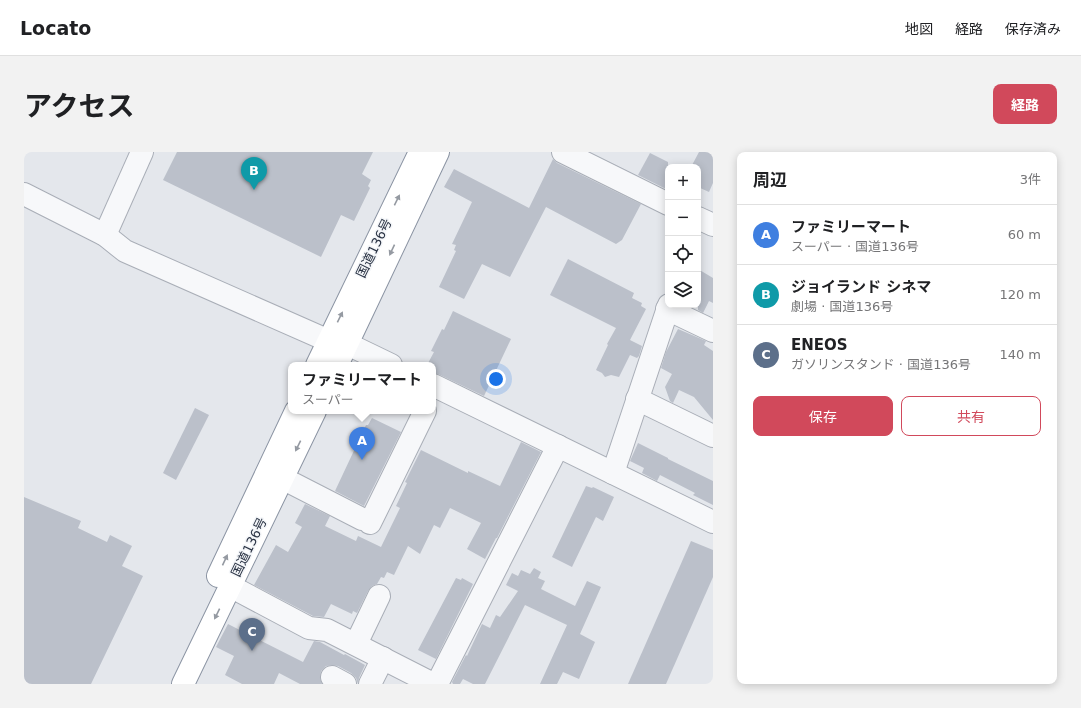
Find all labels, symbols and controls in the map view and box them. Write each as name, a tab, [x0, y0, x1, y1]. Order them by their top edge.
text: Locato	[20, 17, 91, 39]
text: 地図	[905, 21, 933, 37]
text: 経路	[955, 21, 983, 37]
text: 保存済み	[1005, 21, 1061, 37]
button: 経路	[993, 84, 1057, 124]
text: アクセス	[24, 90, 135, 123]
pin: B	[241, 157, 267, 190]
map controls	[665, 164, 701, 308]
button: +	[665, 164, 701, 200]
text: 周辺	[753, 170, 787, 190]
text: 3件	[1020, 172, 1041, 187]
one-way arrow	[394, 195, 400, 206]
button: −	[665, 200, 701, 236]
street label: 国道136号	[353, 216, 395, 280]
text: ファミリーマート	[791, 218, 911, 236]
text: A	[761, 227, 771, 242]
text: 60 m	[1008, 227, 1041, 242]
button: locate	[665, 236, 701, 272]
text: スーパー · 国道136号	[791, 239, 919, 254]
one-way arrow	[389, 245, 395, 256]
button: layers	[665, 272, 701, 308]
text: ジョイランド シネマ	[791, 278, 931, 296]
text: B	[761, 287, 771, 302]
text: 120 m	[999, 287, 1041, 302]
text: 劇場 · 国道136号	[791, 299, 893, 314]
one-way arrow	[337, 312, 344, 323]
text: ENEOS	[791, 336, 848, 354]
text: C	[761, 347, 771, 362]
text: 140 m	[999, 347, 1041, 362]
text: ガソリンスタンド · 国道136号	[791, 357, 971, 372]
popup	[288, 362, 436, 414]
your location	[486, 369, 506, 389]
text: ファミリーマート	[302, 371, 422, 389]
text: スーパー	[302, 392, 354, 407]
button: 保存	[753, 396, 893, 436]
button: 共有	[901, 396, 1041, 436]
pin: A	[349, 427, 375, 460]
one-way arrow	[295, 440, 301, 452]
street label: 国道136号	[228, 515, 270, 579]
one-way arrow	[222, 555, 228, 566]
one-way arrow	[214, 608, 220, 619]
pin: C	[239, 618, 265, 651]

